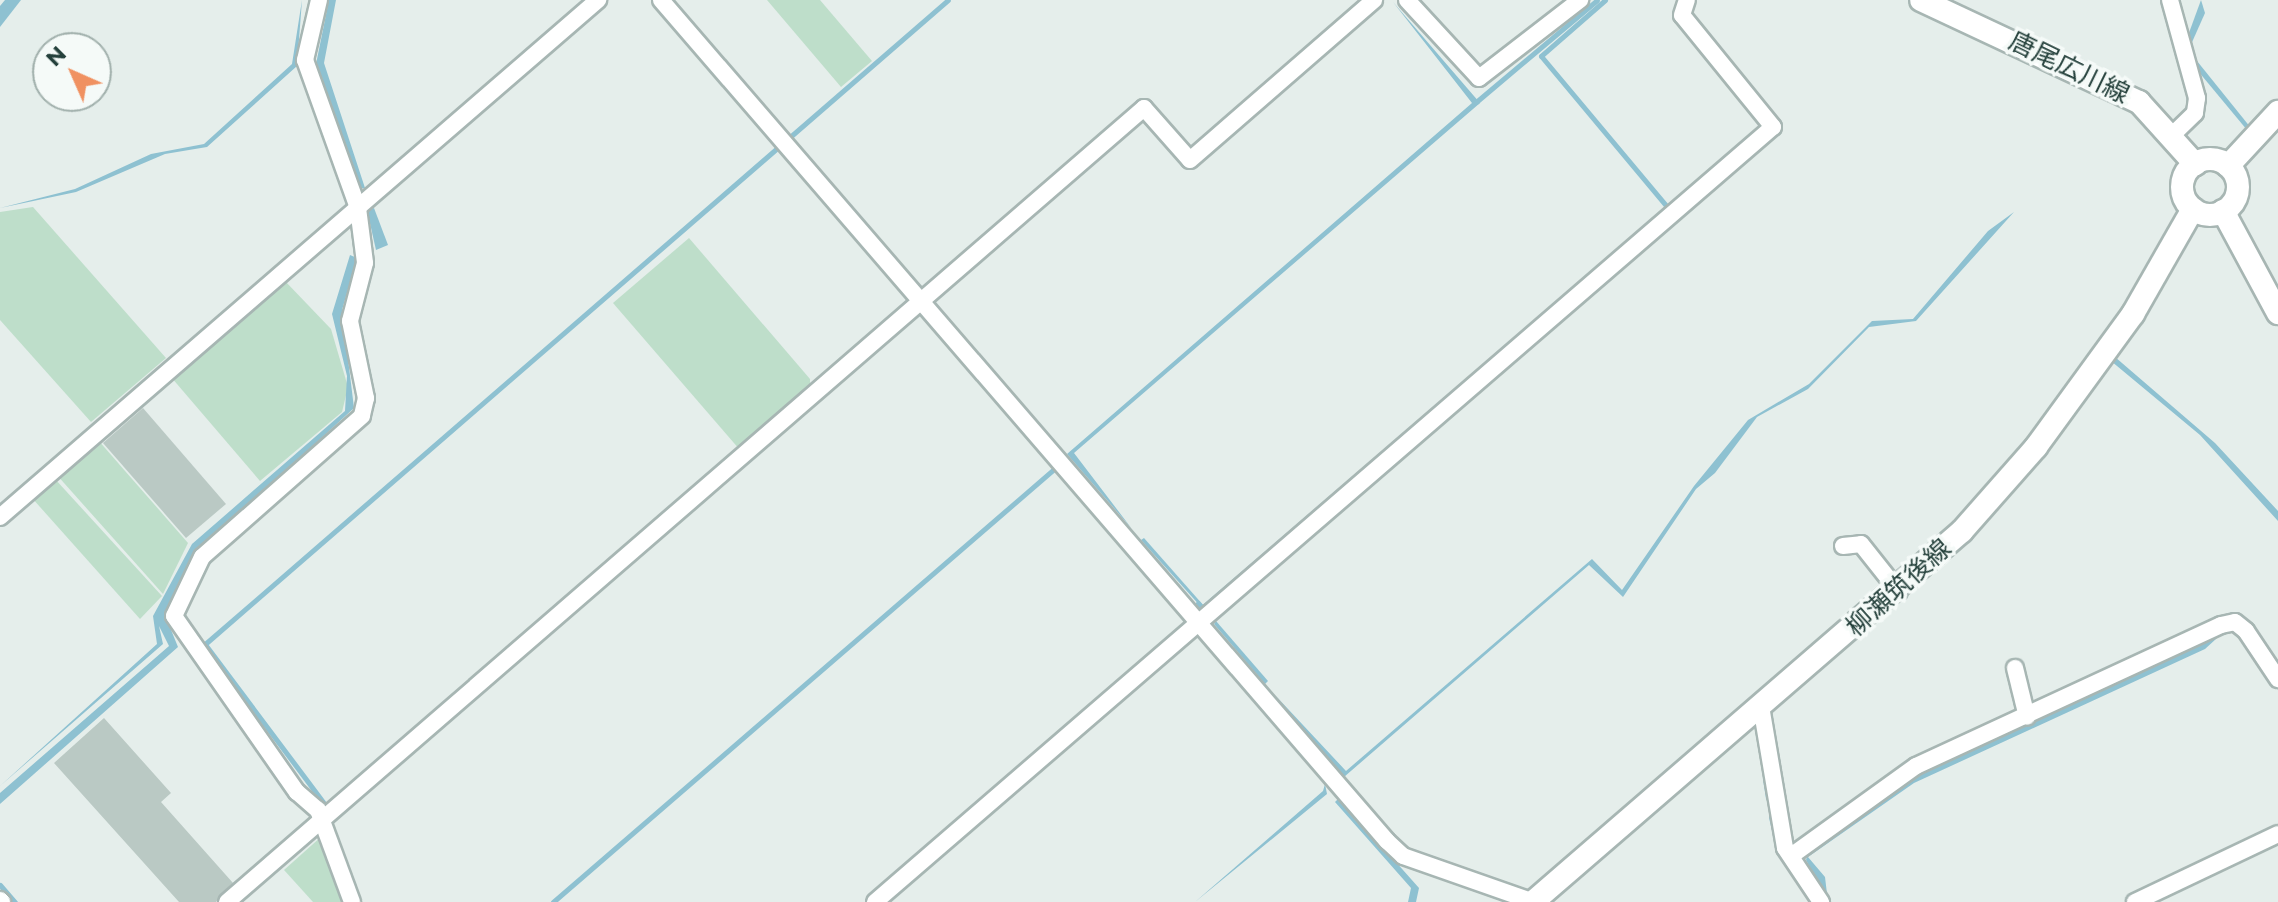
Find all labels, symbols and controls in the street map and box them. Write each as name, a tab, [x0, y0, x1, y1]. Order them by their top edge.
street label: 唐尾広川線	[2004, 25, 2134, 111]
north arrow	[32, 32, 112, 112]
text: N	[40, 40, 72, 72]
street label: 柳瀬筑後線	[1840, 533, 1958, 643]

